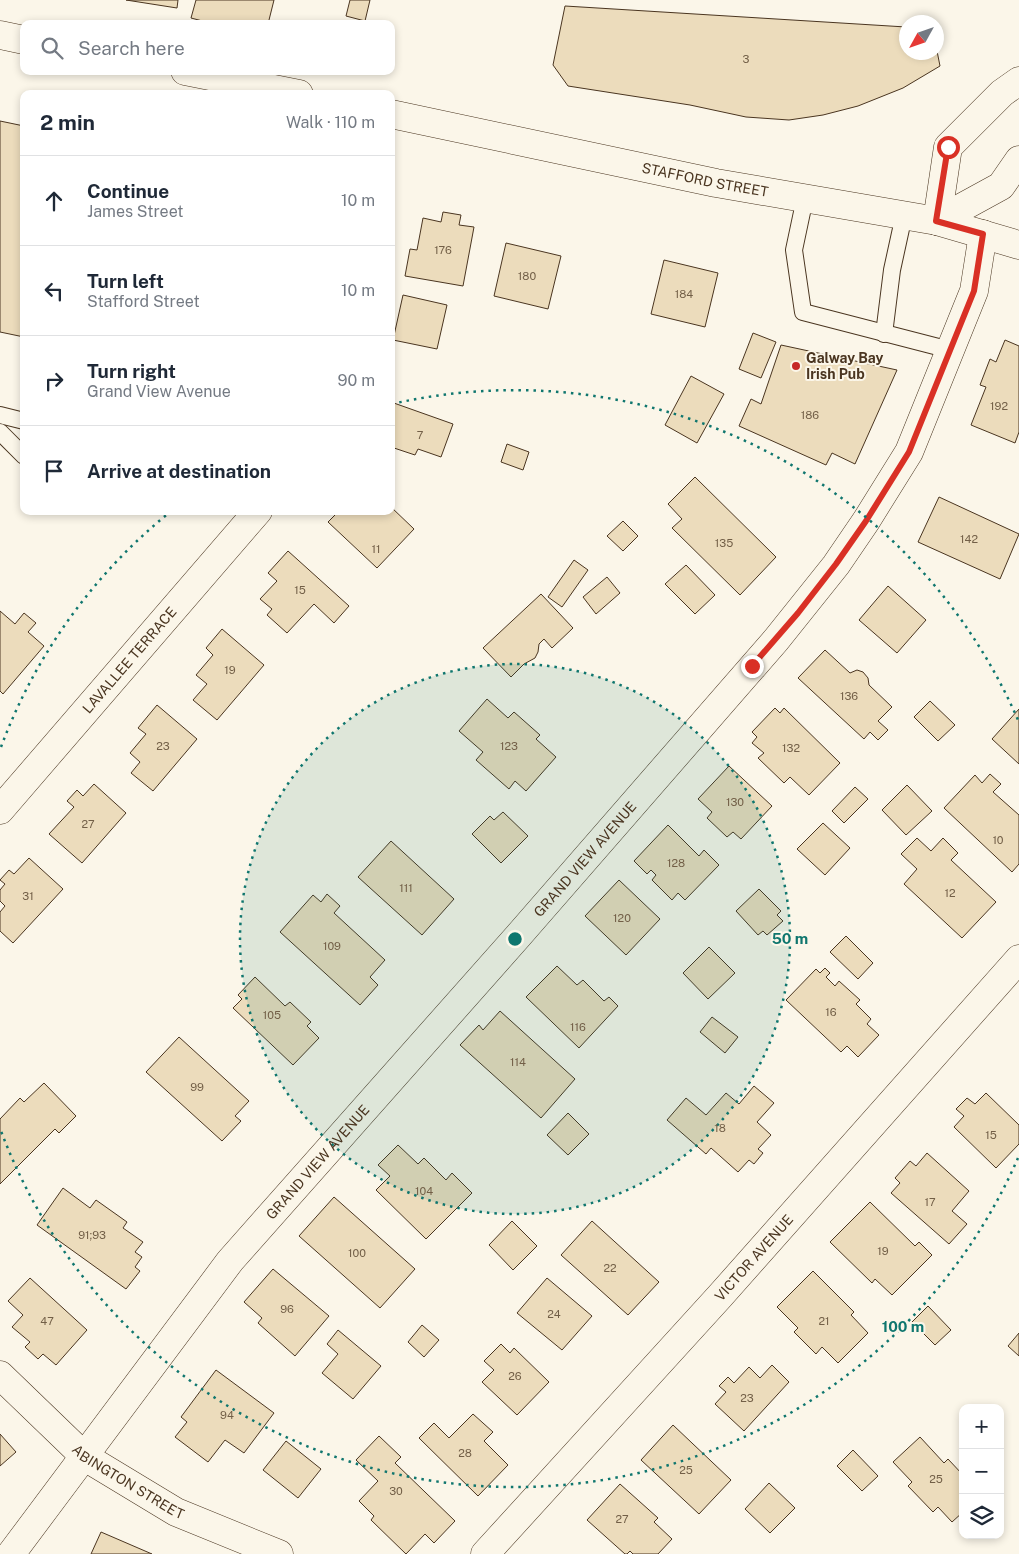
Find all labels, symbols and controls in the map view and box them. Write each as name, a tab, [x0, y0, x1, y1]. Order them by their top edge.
north arrow	[899, 15, 944, 60]
search box	[20, 20, 395, 75]
icon: search	[38, 34, 66, 62]
text: Search here	[78, 37, 185, 59]
house number: 3	[743, 53, 750, 65]
text: 2 min	[40, 110, 95, 135]
text: Walk · 110 m	[286, 113, 375, 132]
route start	[937, 136, 960, 159]
street label: STAFFORD STREET	[640, 159, 770, 200]
text: Continue	[87, 180, 169, 202]
icon: ahead	[40, 187, 68, 215]
text: 10 m	[341, 191, 375, 210]
text: James Street	[87, 202, 184, 221]
house number: 176	[434, 244, 452, 256]
text: Turn left	[87, 270, 164, 292]
house number: 180	[518, 270, 536, 282]
icon: left	[40, 277, 68, 305]
text: 10 m	[341, 281, 375, 300]
house number: 184	[675, 288, 693, 300]
text: Stafford Street	[87, 292, 200, 311]
place label: Galway Bay Irish Pub	[806, 350, 883, 382]
text: Turn right	[87, 360, 176, 382]
marker: Galway Bay Irish Pub	[790, 360, 802, 372]
icon: right	[40, 367, 68, 395]
text: 90 m	[338, 371, 375, 390]
text: Grand View Avenue	[87, 382, 231, 401]
house number: 192	[990, 400, 1008, 412]
house number: 186	[801, 409, 819, 421]
house number: 7	[417, 429, 424, 441]
icon: arrive	[40, 457, 68, 485]
text: Arrive at destination	[87, 460, 271, 482]
house number: 142	[960, 533, 978, 545]
house number: 135	[715, 537, 733, 549]
house number: 11	[372, 543, 380, 555]
house number: 15	[294, 584, 306, 596]
street label: LAVALLEE TERRACE	[79, 604, 180, 717]
route end	[741, 655, 764, 678]
house number: 19	[224, 664, 236, 676]
house number: 136	[840, 690, 858, 702]
house number: 23	[156, 740, 170, 752]
house number: 123	[500, 740, 518, 752]
house number: 132	[782, 742, 800, 754]
house number: 130	[726, 796, 744, 808]
street label: GRAND VIEW AVENUE	[531, 798, 640, 920]
house number: 27	[81, 818, 95, 830]
house number: 10	[992, 834, 1004, 846]
house number: 128	[667, 857, 685, 869]
house number: 111	[399, 882, 413, 894]
house number: 12	[944, 887, 956, 899]
house number: 31	[22, 890, 34, 902]
house number: 120	[613, 912, 631, 924]
centre of rings	[506, 930, 524, 948]
text: 50 m	[772, 930, 808, 947]
house number: 109	[323, 940, 341, 952]
house number: 16	[825, 1006, 837, 1018]
house number: 105	[263, 1009, 281, 1021]
house number: 116	[570, 1021, 586, 1033]
house number: 114	[510, 1056, 526, 1068]
house number: 99	[190, 1081, 204, 1093]
street label: GRAND VIEW AVENUE	[263, 1102, 373, 1223]
house number: 18	[714, 1122, 726, 1134]
house number: 15	[985, 1129, 997, 1141]
house number: 104	[415, 1185, 433, 1197]
house number: 17	[924, 1196, 936, 1208]
street label: VICTOR AVENUE	[711, 1211, 796, 1304]
house number: 91;93	[78, 1229, 106, 1241]
house number: 19	[877, 1245, 889, 1257]
house number: 100	[348, 1247, 366, 1259]
house number: 22	[603, 1262, 617, 1274]
house number: 96	[280, 1303, 294, 1315]
house number: 24	[547, 1308, 561, 1320]
house number: 47	[40, 1315, 54, 1327]
house number: 21	[818, 1315, 830, 1327]
text: 100 m	[882, 1318, 924, 1335]
house number: 26	[508, 1370, 522, 1382]
house number: 23	[740, 1392, 754, 1404]
map controls	[959, 1404, 1004, 1539]
button: +	[959, 1404, 1004, 1449]
house number: 94	[220, 1409, 234, 1421]
street label: ABINGTON STREET	[69, 1441, 187, 1522]
house number: 28	[458, 1447, 472, 1459]
button: −	[959, 1449, 1004, 1494]
house number: 25	[679, 1464, 693, 1476]
house number: 25	[929, 1473, 943, 1485]
house number: 30	[389, 1485, 403, 1497]
button: layers	[959, 1494, 1004, 1539]
house number: 27	[615, 1513, 629, 1525]

